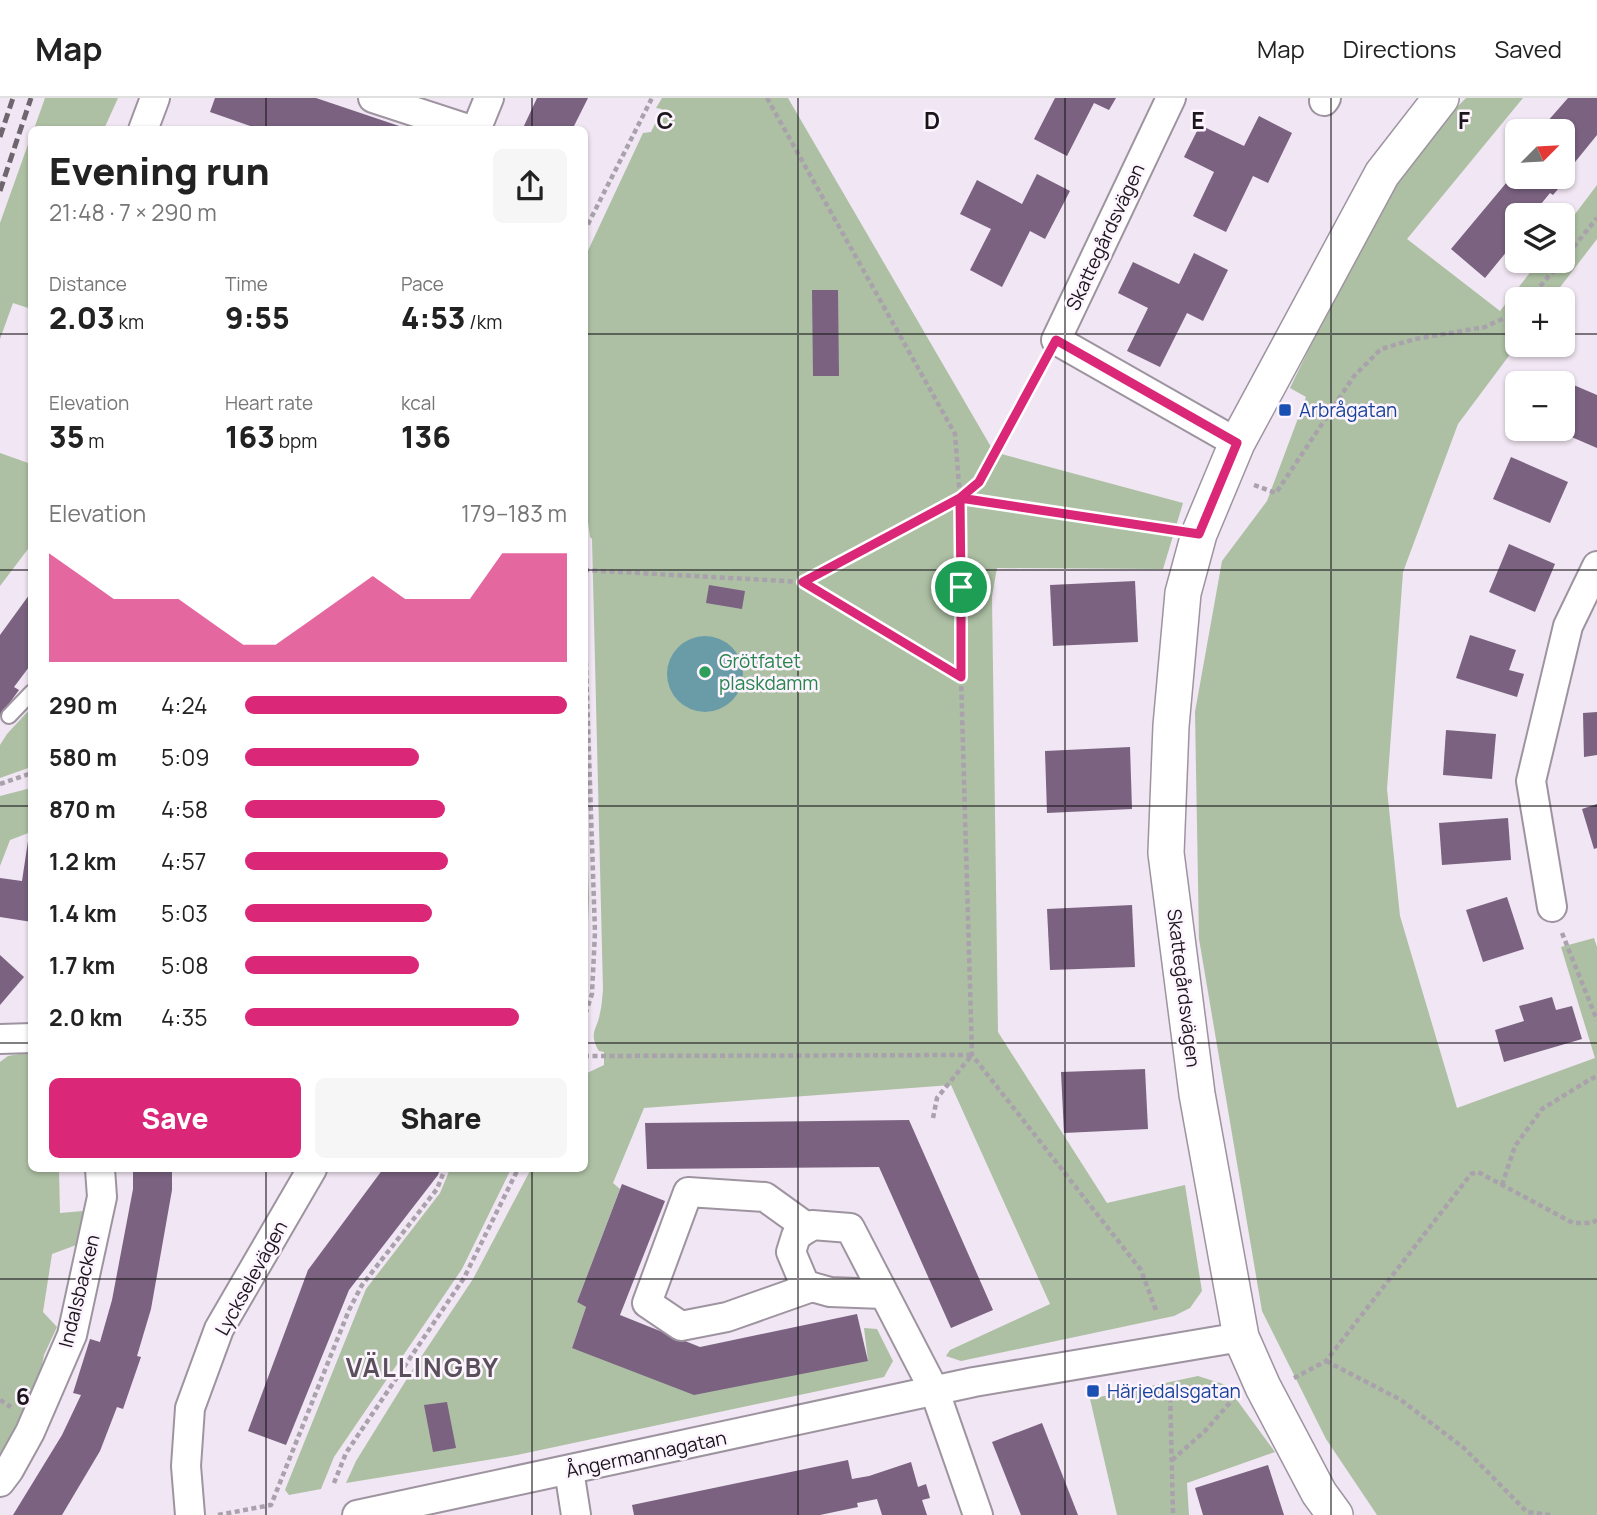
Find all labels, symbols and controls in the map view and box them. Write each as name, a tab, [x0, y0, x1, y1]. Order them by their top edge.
text: Map	[35, 26, 103, 71]
text: Map	[1257, 32, 1305, 65]
text: Directions	[1343, 32, 1456, 65]
text: Saved	[1494, 32, 1562, 65]
text: C	[657, 104, 674, 136]
text: D	[924, 104, 940, 136]
text: E	[1191, 104, 1205, 136]
text: F	[1458, 104, 1470, 136]
north arrow	[1505, 119, 1575, 189]
map controls	[1505, 119, 1575, 441]
text: Evening run	[49, 144, 270, 196]
button: share	[493, 149, 567, 223]
street label: Skattegårdsvägen	[1060, 159, 1150, 315]
text: 21:48 · 7 × 290 m	[49, 196, 217, 228]
button: layers	[1505, 203, 1575, 273]
text: Distance	[49, 271, 127, 297]
text: Time	[225, 271, 268, 297]
text: Pace	[401, 271, 444, 297]
button: +	[1505, 287, 1575, 357]
text: 2.03	[49, 297, 115, 338]
text: 9:55	[225, 297, 290, 338]
text: 4:53	[401, 297, 466, 338]
text: km	[115, 309, 144, 335]
text: /km	[466, 309, 502, 335]
button: −	[1505, 371, 1575, 441]
text: Elevation	[49, 390, 129, 416]
text: Heart rate	[225, 390, 313, 416]
text: kcal	[401, 390, 436, 416]
place label: Arbrågatan	[1299, 397, 1397, 423]
marker: Arbrågatan	[1277, 402, 1293, 418]
text: 35	[49, 416, 84, 457]
text: 163	[225, 416, 275, 457]
text: 136	[401, 416, 451, 457]
text: m	[84, 428, 104, 454]
text: bpm	[275, 428, 317, 454]
text: Elevation	[49, 497, 146, 529]
text: 179–183 m	[461, 497, 567, 529]
pin	[931, 557, 991, 617]
icon: arrive	[942, 568, 980, 606]
place label: Grötfatet plaskdamm	[719, 648, 818, 696]
marker: Grötfatet plaskdamm	[697, 664, 713, 680]
text: 290 m	[49, 689, 117, 721]
text: 4:24	[161, 689, 208, 721]
text: 580 m	[49, 741, 117, 773]
text: 5:09	[161, 741, 209, 773]
text: 870 m	[49, 793, 116, 825]
text: 4:58	[161, 793, 208, 825]
text: 1.2 km	[49, 845, 116, 877]
text: 4:57	[161, 845, 206, 877]
text: 1.4 km	[49, 897, 117, 929]
text: 5:03	[161, 897, 208, 929]
street label: Skattegårdsvägen	[1161, 907, 1207, 1069]
text: 1.7 km	[49, 949, 115, 981]
text: 5:08	[161, 949, 209, 981]
text: 2.0 km	[49, 1001, 122, 1033]
text: 4:35	[161, 1001, 207, 1033]
button: Save	[49, 1078, 301, 1158]
button: Share	[315, 1078, 567, 1158]
street label: Lyckselevägen	[209, 1216, 293, 1340]
street label: Indalsbacken	[52, 1232, 106, 1350]
district label: VÄLLINGBY	[346, 1349, 500, 1385]
place label: Härjedalsgatan	[1107, 1378, 1241, 1404]
text: 6	[16, 1380, 30, 1412]
marker: Härjedalsgatan	[1085, 1383, 1101, 1399]
street label: Ångermannagatan	[563, 1424, 729, 1484]

